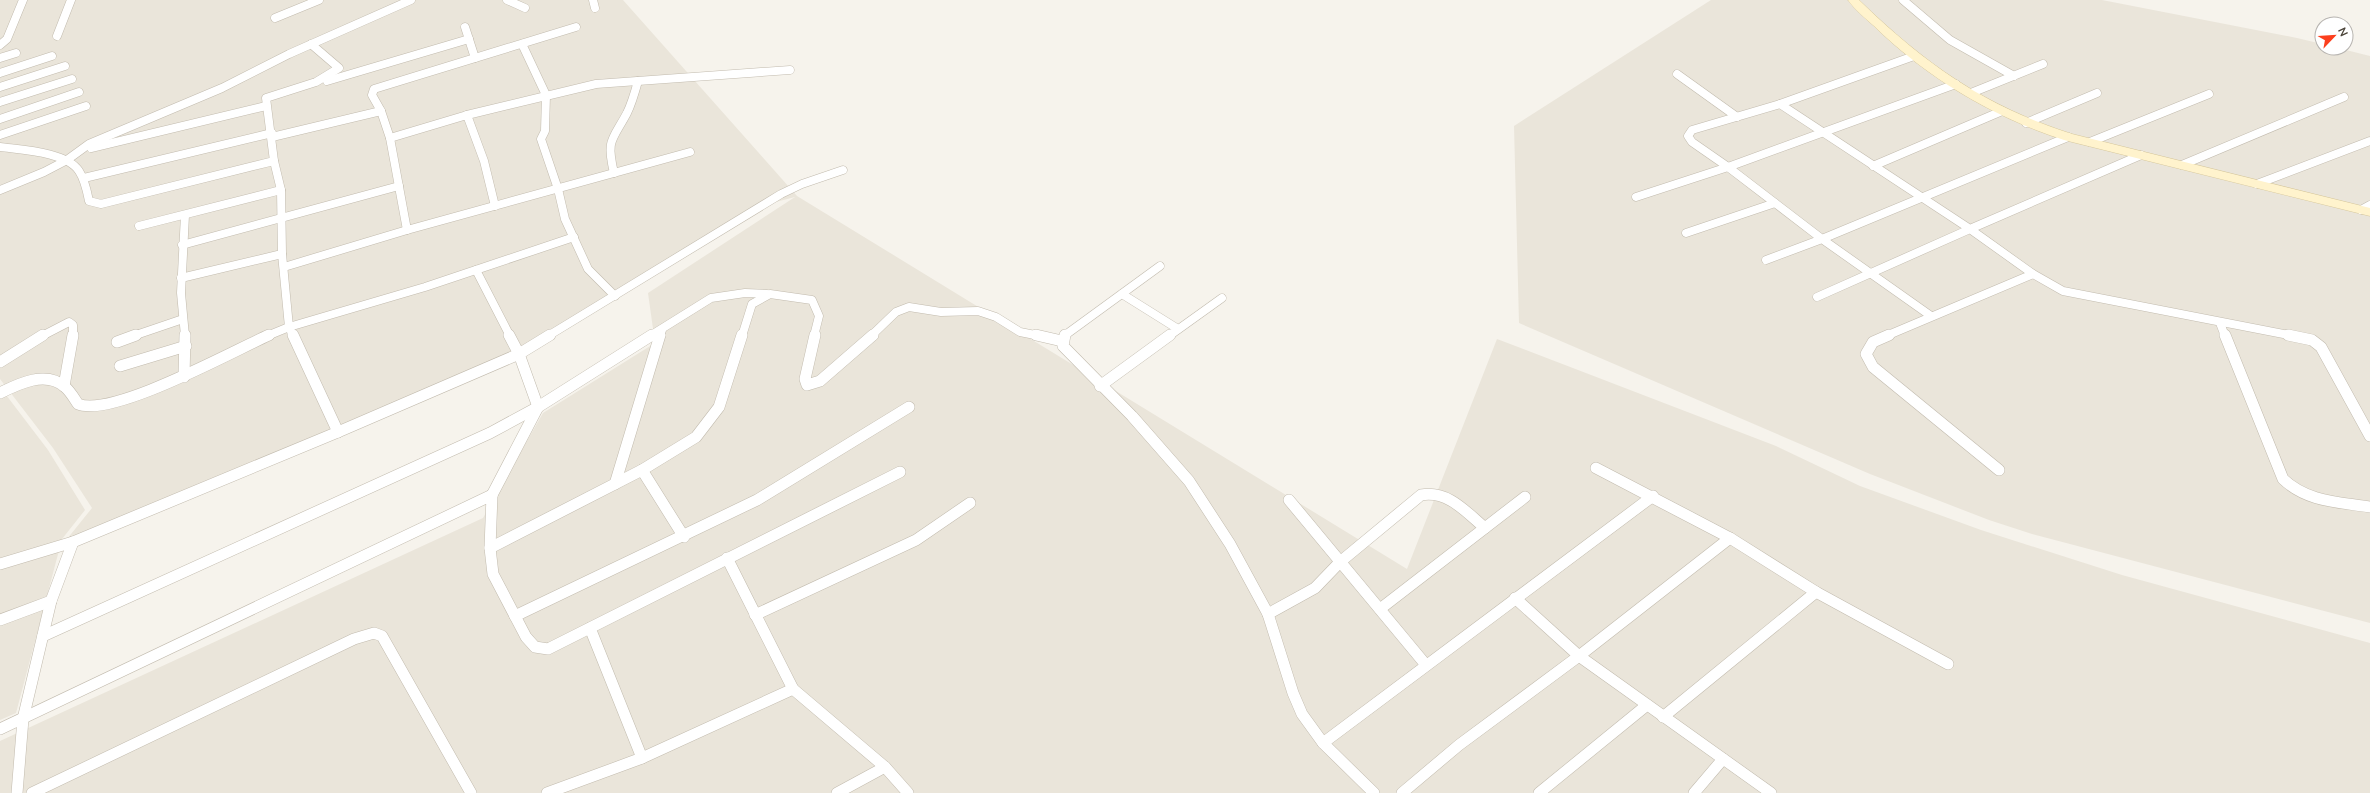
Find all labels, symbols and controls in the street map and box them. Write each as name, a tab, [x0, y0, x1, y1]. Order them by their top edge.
north arrow	[2314, 16, 2354, 56]
text: N	[2335, 25, 2351, 38]

